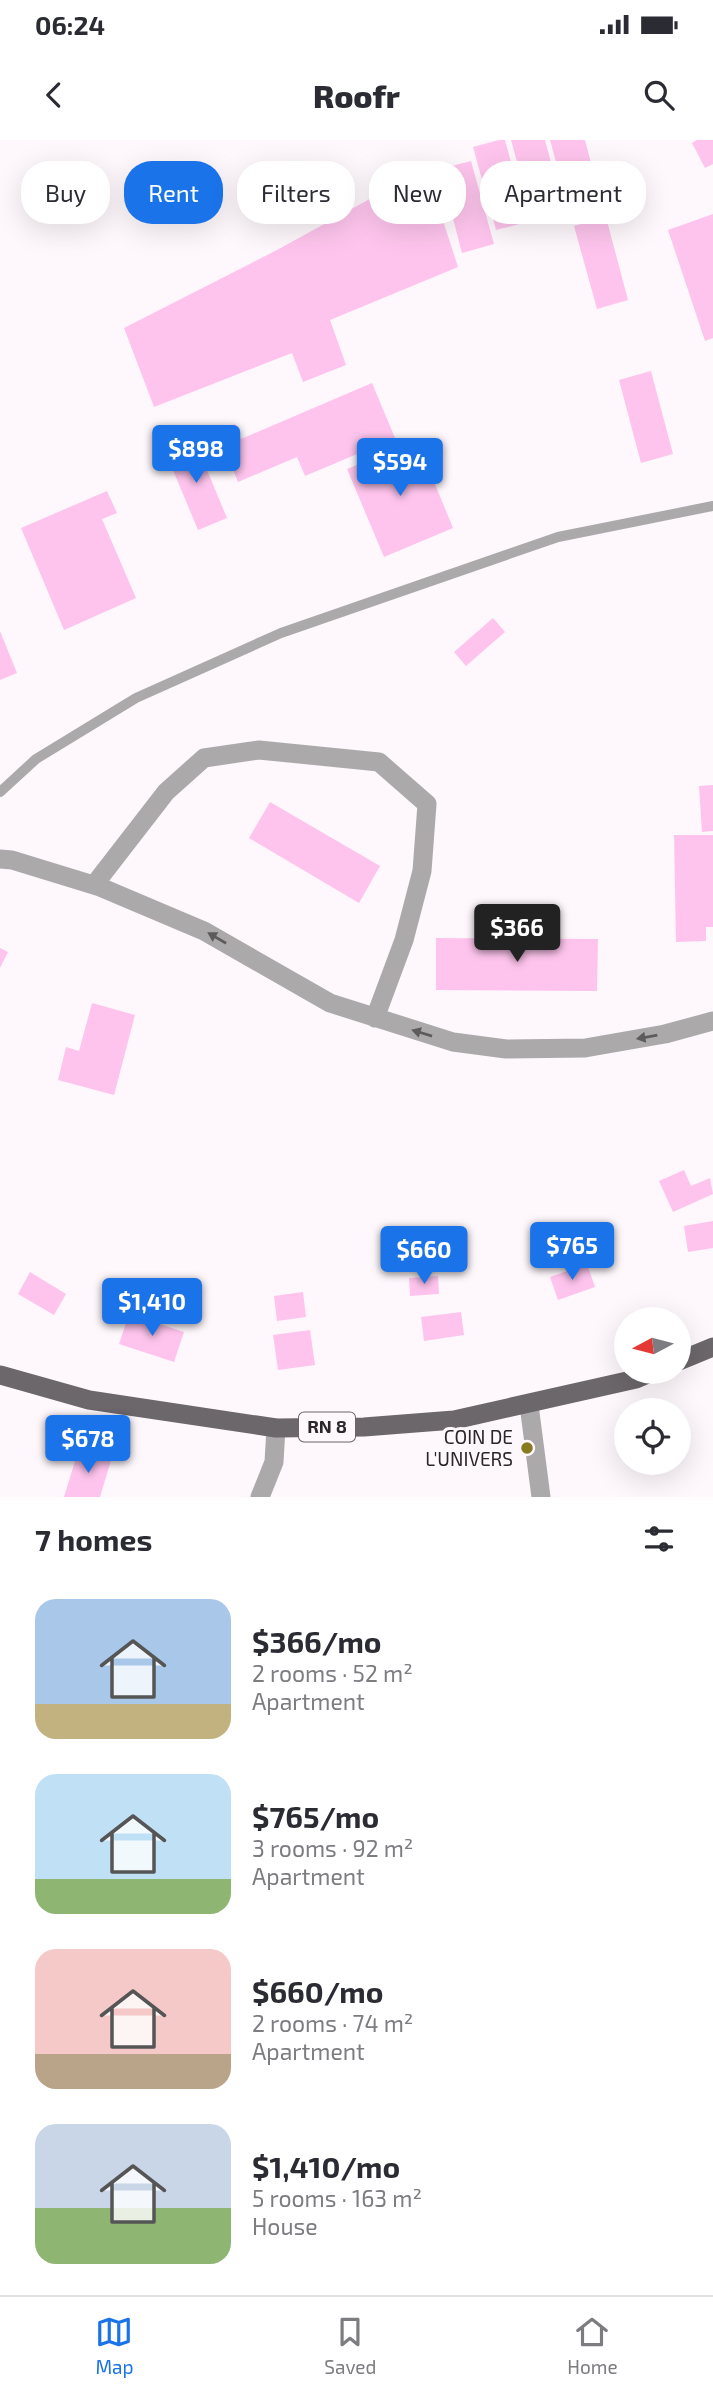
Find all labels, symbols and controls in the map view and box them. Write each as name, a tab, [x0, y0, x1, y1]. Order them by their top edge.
text: 06:24	[35, 9, 105, 40]
icon: back	[35, 76, 73, 114]
text: Roofr	[313, 76, 400, 114]
icon: search	[640, 76, 678, 114]
chip: Buy	[21, 161, 110, 224]
chip: Rent	[124, 161, 223, 224]
chip: Filters	[237, 161, 355, 224]
chip: New	[369, 161, 466, 224]
chip: Apartment	[480, 161, 646, 224]
pin: $898	[155, 426, 237, 485]
text: $898	[168, 434, 224, 462]
pin: $594	[359, 438, 441, 498]
text: $594	[373, 447, 427, 475]
pin: $366	[476, 904, 558, 964]
text: $366	[490, 913, 544, 941]
one-way arrow	[207, 932, 226, 944]
one-way arrow	[411, 1027, 432, 1037]
one-way arrow	[636, 1032, 658, 1043]
pin: $765	[531, 1222, 613, 1282]
pin: $660	[383, 1226, 465, 1286]
text: $765	[546, 1231, 598, 1259]
text: $660	[397, 1235, 452, 1263]
pin: $1,410	[95, 1278, 209, 1338]
text: $1,410	[118, 1287, 186, 1315]
north arrow	[614, 1307, 691, 1384]
map controls	[614, 1307, 691, 1475]
button: locate	[614, 1398, 691, 1475]
road number: RN 8	[299, 1412, 355, 1442]
pin: $678	[47, 1416, 129, 1475]
text: $678	[61, 1424, 115, 1452]
place label: COIN DE L'UNIVERS	[425, 1425, 513, 1470]
marker: COIN DE L'UNIVERS	[519, 1440, 535, 1456]
icon: filters	[640, 1520, 678, 1558]
text: 7 homes	[35, 1521, 152, 1557]
text: $366/mo	[252, 1623, 382, 1659]
icon: home	[91, 1627, 175, 1711]
text: 2 rooms · 52 m²	[252, 1659, 413, 1687]
text: Apartment	[252, 1687, 365, 1715]
text: $765/mo	[252, 1798, 379, 1834]
icon: home	[91, 1802, 175, 1886]
text: 3 rooms · 92 m²	[252, 1834, 413, 1862]
text: Apartment	[252, 1862, 365, 1890]
text: $660/mo	[252, 1973, 383, 2009]
icon: home	[91, 1977, 175, 2061]
text: 2 rooms · 74 m²	[252, 2009, 413, 2037]
text: Apartment	[252, 2037, 365, 2065]
text: $1,410/mo	[252, 2148, 400, 2184]
icon: home	[91, 2152, 175, 2236]
text: 5 rooms · 163 m²	[252, 2184, 422, 2212]
text: House	[252, 2212, 318, 2240]
tab: Map	[95, 2313, 134, 2378]
tab: Saved	[324, 2313, 376, 2378]
tab: Home	[567, 2313, 618, 2378]

